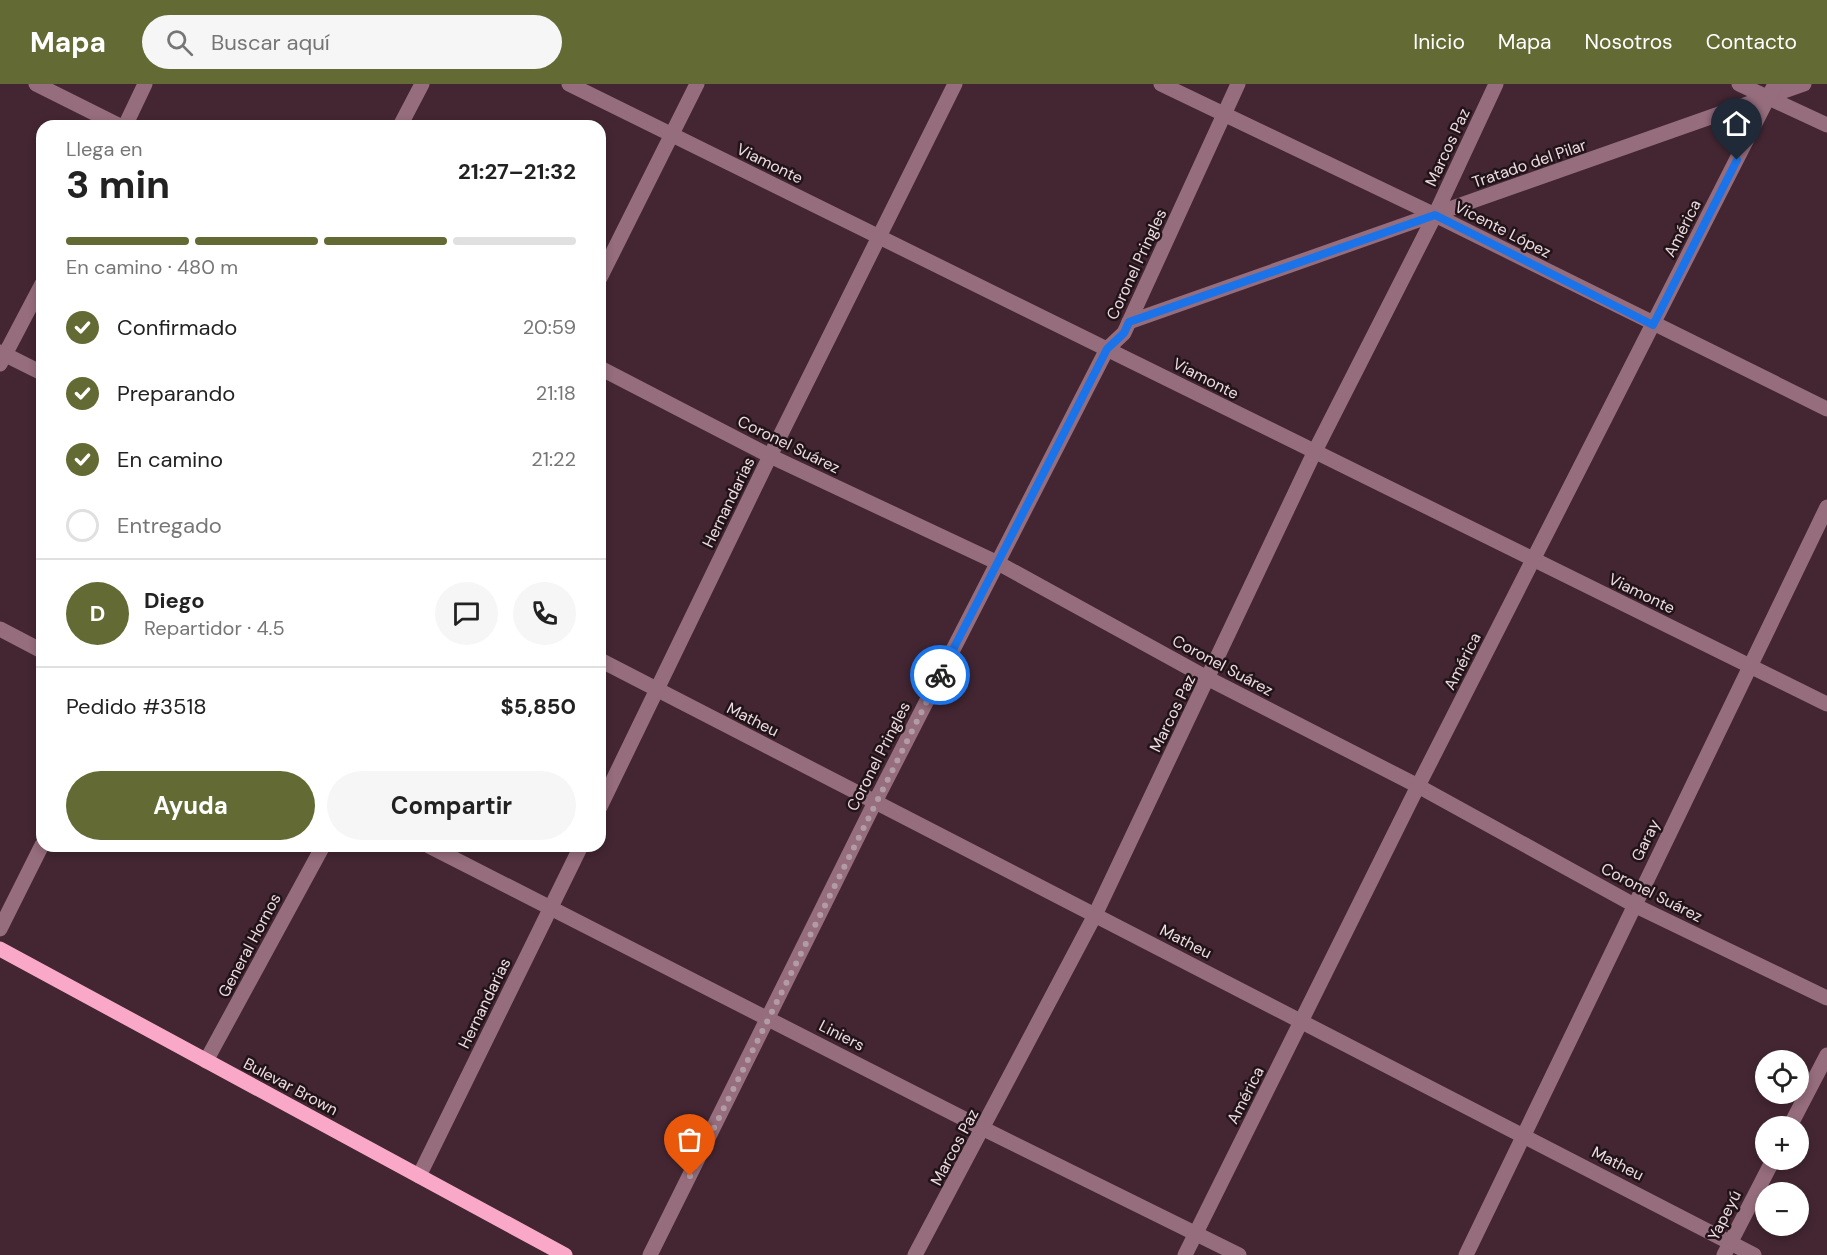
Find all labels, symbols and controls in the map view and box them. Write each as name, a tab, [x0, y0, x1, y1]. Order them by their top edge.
search box	[142, 15, 562, 69]
text: Mapa	[30, 24, 106, 61]
icon: search	[163, 26, 196, 59]
text: Buscar aquí	[211, 28, 330, 57]
text: Inicio	[1413, 28, 1465, 56]
text: Mapa	[1498, 28, 1552, 56]
text: Nosotros	[1585, 28, 1673, 56]
text: Contacto	[1706, 28, 1797, 56]
pin	[1711, 98, 1762, 160]
street label: Marcos Paz	[1420, 105, 1475, 190]
icon: home	[1720, 107, 1753, 140]
street label: Tratado del Pilar	[1469, 134, 1589, 193]
text: Llega en	[66, 136, 143, 162]
street label: Viamonte	[733, 138, 806, 189]
text: 21:27–21:32	[458, 157, 576, 186]
text: 3 min	[66, 159, 170, 210]
street label: Vicente López	[1451, 196, 1554, 263]
street label: América	[1659, 196, 1706, 260]
street label: Coronel Pringles	[1102, 205, 1171, 323]
text: En camino · 480 m	[66, 254, 238, 280]
icon: check	[66, 311, 99, 344]
text: Confirmado	[117, 313, 237, 342]
text: 20:59	[523, 314, 576, 340]
street label: Viamonte	[1169, 353, 1242, 404]
icon: check	[66, 377, 99, 410]
text: Preparando	[117, 379, 235, 408]
text: 21:18	[536, 380, 576, 406]
street label: Coronel Suárez	[734, 411, 843, 478]
icon: check	[66, 443, 99, 476]
text: En camino	[117, 445, 223, 474]
text: 21:22	[531, 446, 576, 472]
street label: Hernandarias	[697, 453, 759, 551]
text: Entregado	[117, 511, 222, 540]
street label: Viamonte	[1605, 568, 1678, 619]
button: chat	[435, 582, 498, 645]
button: phone	[513, 582, 576, 645]
text: Diego	[144, 586, 205, 615]
text: D	[90, 599, 105, 628]
text: Repartidor · 4.5	[144, 615, 285, 641]
street label: América	[1439, 629, 1486, 693]
street label: Coronel Suárez	[1169, 630, 1277, 701]
courier	[910, 645, 970, 705]
icon: bike	[924, 659, 957, 692]
street label: Marcos Paz	[1145, 671, 1200, 755]
text: Pedido #3518	[66, 692, 207, 721]
text: $5,850	[501, 692, 576, 721]
street label: Matheu	[723, 697, 782, 741]
street label: Coronel Pringles	[842, 698, 915, 814]
button: Ayuda	[66, 771, 315, 840]
button: Compartir	[327, 771, 576, 840]
street label: Garay	[1626, 816, 1665, 865]
street label: Coronel Suárez	[1597, 858, 1706, 927]
street label: General Hornos	[213, 890, 286, 1001]
street label: Matheu	[1156, 919, 1215, 963]
street label: Hernandarias	[453, 954, 515, 1052]
street label: Liniers	[815, 1015, 868, 1056]
map controls	[1755, 1050, 1809, 1236]
button: locate	[1755, 1050, 1809, 1104]
street label: Bulevar Brown	[240, 1053, 342, 1120]
street label: América	[1222, 1063, 1269, 1127]
street label: Marcos Paz	[926, 1105, 983, 1189]
pin	[664, 1114, 715, 1176]
button: +	[1755, 1116, 1809, 1170]
icon: bag	[673, 1123, 706, 1156]
street label: Matheu	[1588, 1141, 1647, 1185]
button: −	[1755, 1182, 1809, 1236]
street label: Yapeyú	[1703, 1187, 1746, 1244]

